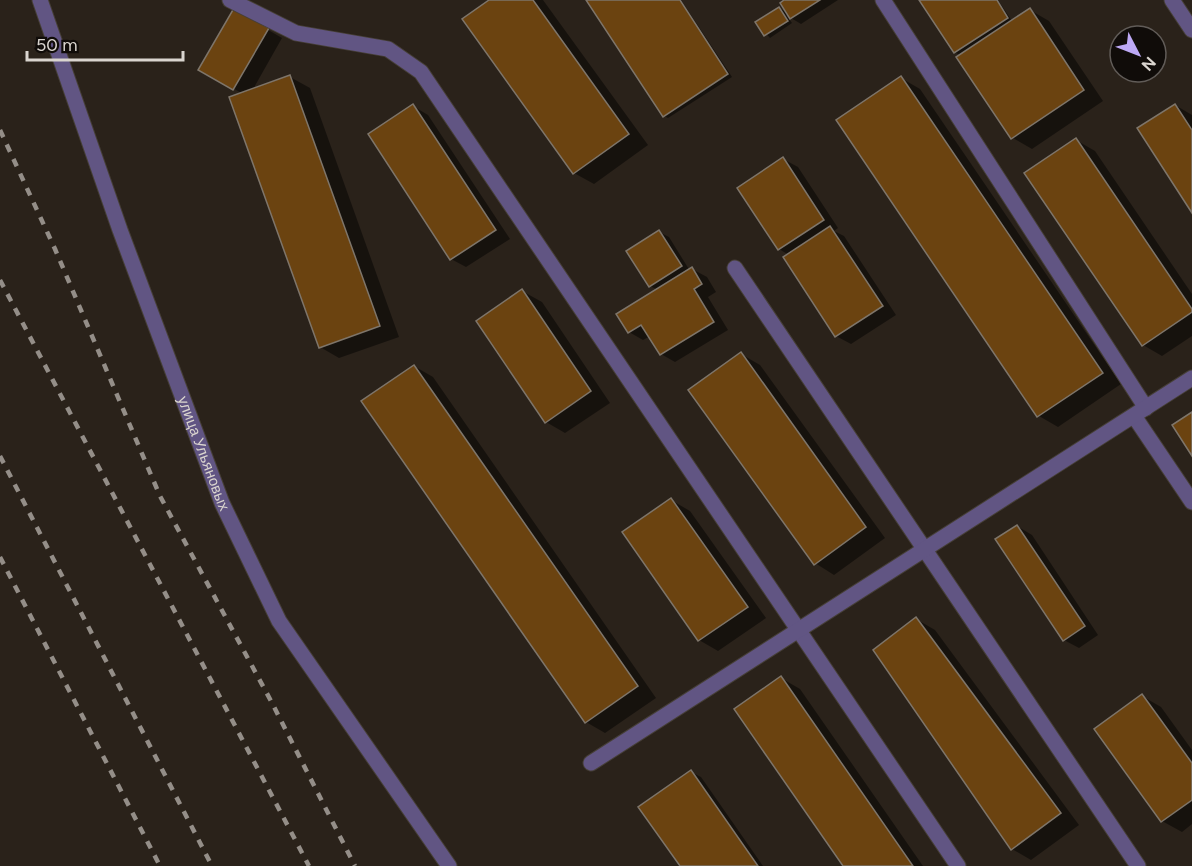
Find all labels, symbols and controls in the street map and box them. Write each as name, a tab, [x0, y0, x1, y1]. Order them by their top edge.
scale bar	[27, 24, 183, 62]
north arrow	[1108, 24, 1168, 84]
text: 50 m	[36, 34, 78, 56]
text: N	[1138, 53, 1160, 75]
street label: улица Ульяновых	[174, 394, 234, 514]

